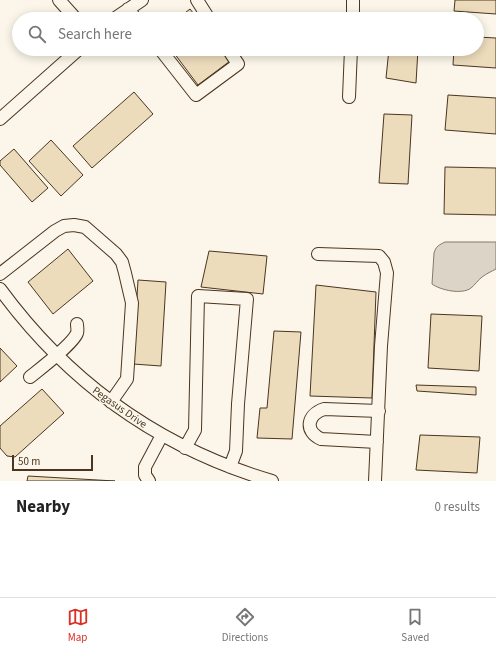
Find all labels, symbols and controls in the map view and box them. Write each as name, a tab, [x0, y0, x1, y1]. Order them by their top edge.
search box	[12, 12, 484, 56]
icon: search	[26, 23, 48, 45]
text: Search here	[58, 24, 132, 45]
street label: Pegasus Drive	[89, 383, 150, 432]
scale bar	[12, 453, 93, 472]
text: 50 m	[18, 454, 40, 469]
text: Nearby	[16, 495, 70, 519]
text: 0 results	[435, 498, 480, 516]
tab: Map	[67, 606, 89, 645]
tab: Directions	[222, 606, 268, 645]
tab: Saved	[401, 606, 429, 645]

